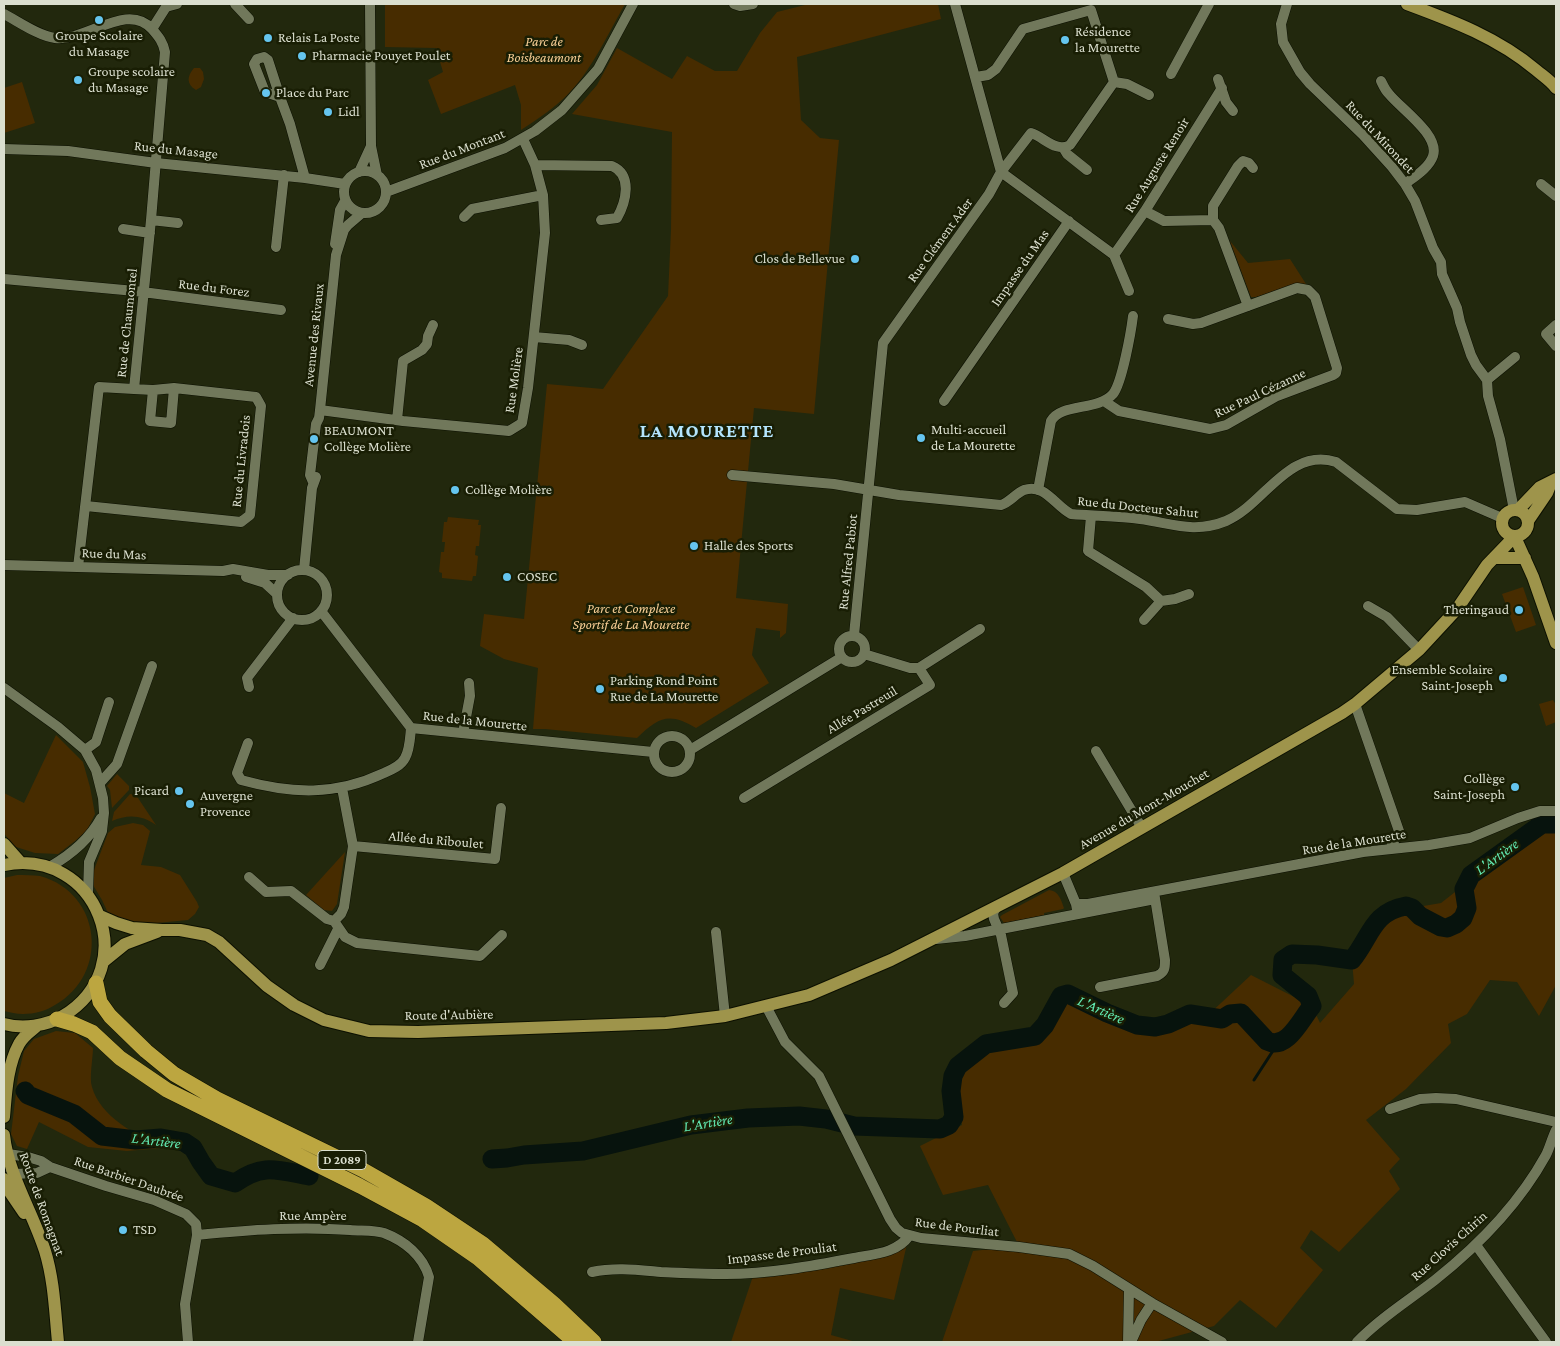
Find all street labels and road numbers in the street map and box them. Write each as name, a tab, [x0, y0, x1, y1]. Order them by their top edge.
street label: Rue du Mirondet	[1342, 97, 1418, 177]
street label: Rue Auguste Renoir	[1121, 114, 1193, 216]
street label: Rue du Montant	[417, 125, 507, 173]
street label: Rue du Masage	[133, 137, 219, 163]
street label: Rue Clément Ader	[904, 194, 976, 286]
street label: Impasse du Mas	[987, 226, 1053, 310]
street label: Rue de Chaumontel	[113, 268, 141, 378]
street label: Rue du Forez	[177, 275, 251, 301]
street label: Avenue des Rivaux	[300, 283, 328, 387]
street label: Rue Molière	[501, 346, 527, 414]
street label: Rue Paul Cézanne	[1212, 365, 1308, 421]
street label: Rue du Livradois	[228, 414, 254, 508]
street label: Rue du Docteur Sahut	[1077, 492, 1199, 522]
street label: Rue Alfred Pabiot	[835, 513, 861, 611]
street label: Rue du Mas	[81, 544, 147, 564]
street label: Allée Pastreuil	[824, 682, 900, 738]
street label: Rue de la Mourette	[422, 707, 528, 735]
street label: Avenue du Mont-Mouchet	[1076, 765, 1212, 853]
street label: Rue de la Mourette	[1301, 826, 1407, 858]
street label: Allée du Riboulet	[388, 827, 484, 853]
street label: Route d'Aubière	[404, 1006, 494, 1024]
street label: Route de Romagnat	[15, 1150, 69, 1258]
road number: D 2089	[318, 1150, 366, 1170]
street label: Rue Barbier Daubrée	[72, 1152, 186, 1206]
street label: Rue Clovis Chirin	[1408, 1207, 1490, 1285]
street label: Rue Ampère	[279, 1208, 347, 1224]
street label: Rue de Pourliat	[914, 1214, 1000, 1240]
street label: Impasse de Prouliat	[727, 1238, 837, 1268]

